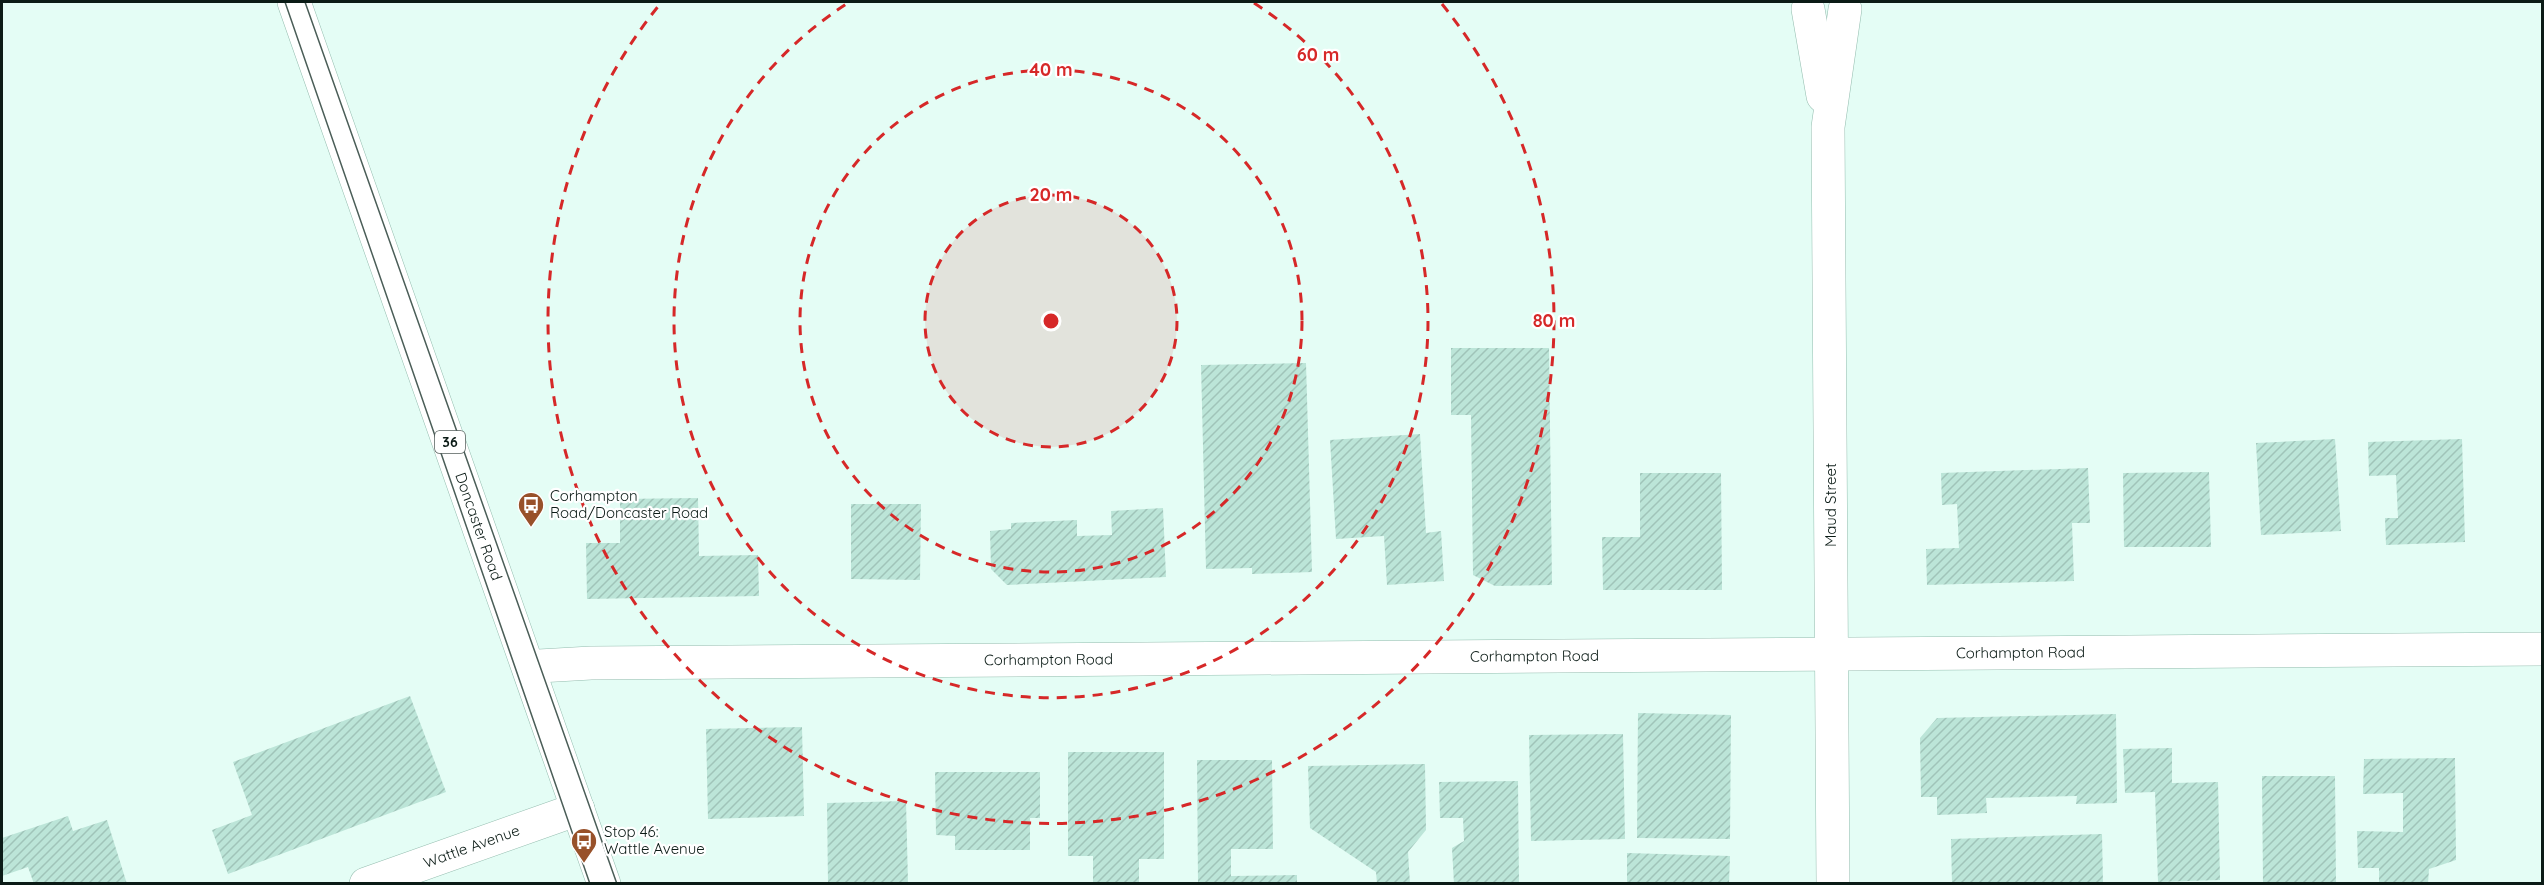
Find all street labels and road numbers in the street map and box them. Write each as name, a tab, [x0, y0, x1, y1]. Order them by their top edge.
road number: 36	[435, 431, 465, 453]
street label: Maud Street	[1821, 463, 1840, 547]
street label: Doncaster Road	[451, 470, 507, 583]
street label: Corhampton Road	[1956, 642, 2085, 662]
street label: Corhampton Road	[1470, 646, 1599, 666]
street label: Corhampton Road	[984, 649, 1113, 669]
street label: Wattle Avenue	[421, 820, 522, 872]

